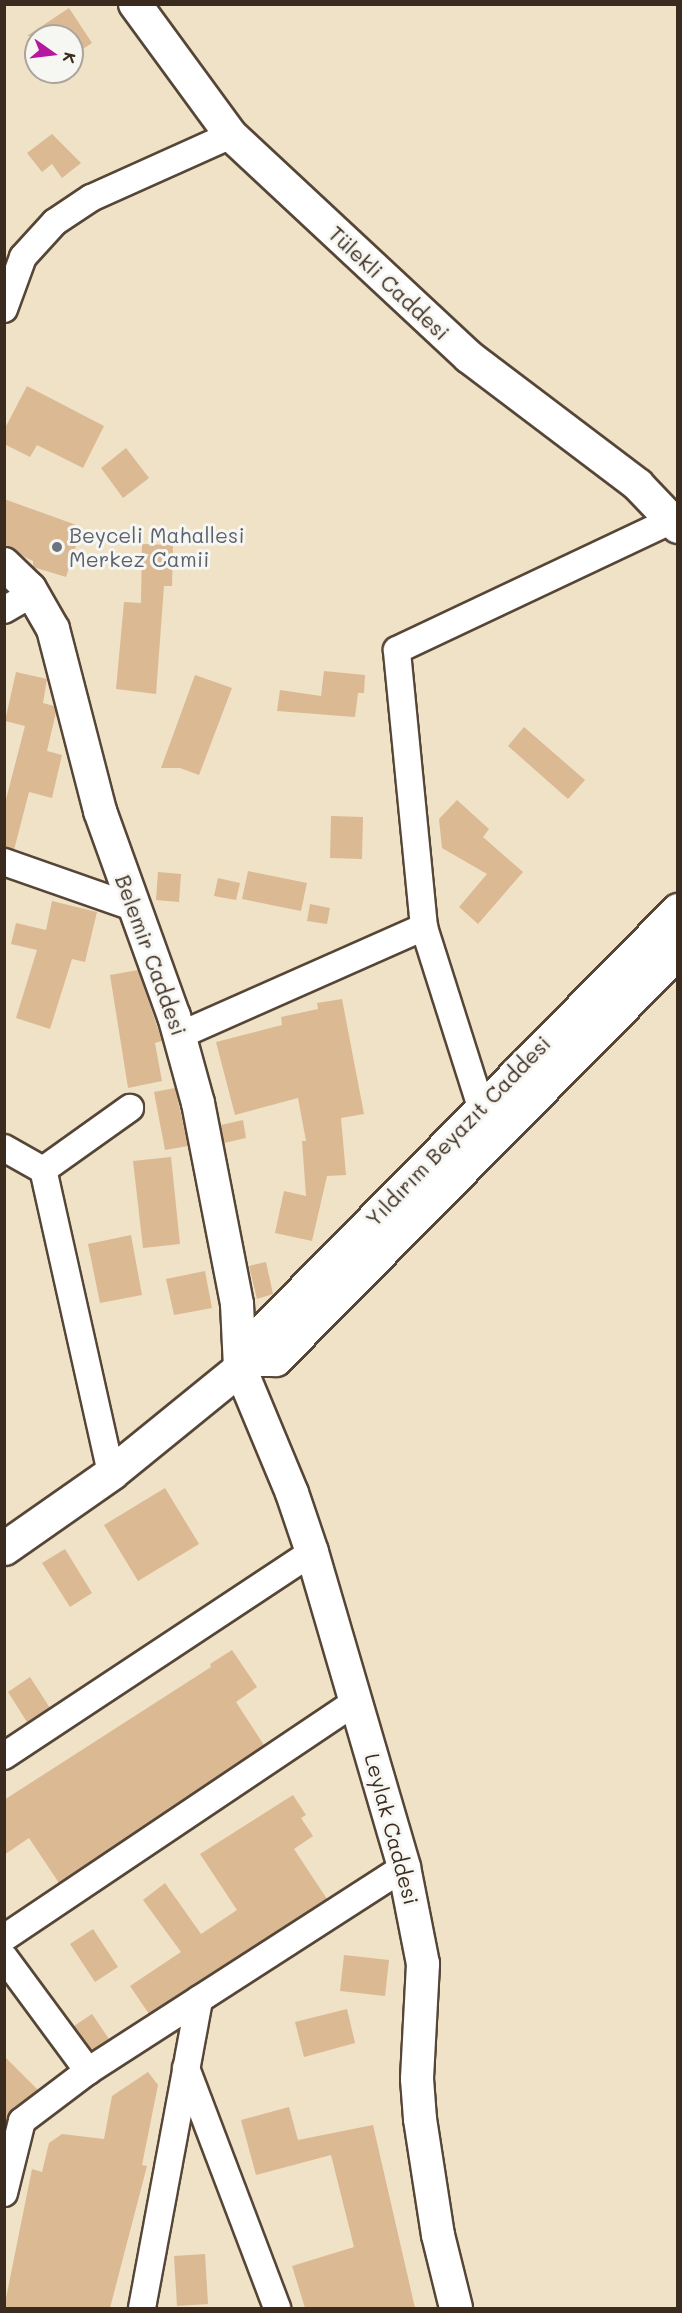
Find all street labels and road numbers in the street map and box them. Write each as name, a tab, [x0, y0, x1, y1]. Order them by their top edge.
street label: Tülekli Caddesi	[324, 221, 454, 345]
street label: Belemir Caddesi	[110, 871, 192, 1039]
street label: Yıldırım Beyazıt Caddesi	[360, 1031, 556, 1231]
street label: Leylak Caddesi	[360, 1751, 424, 1907]

